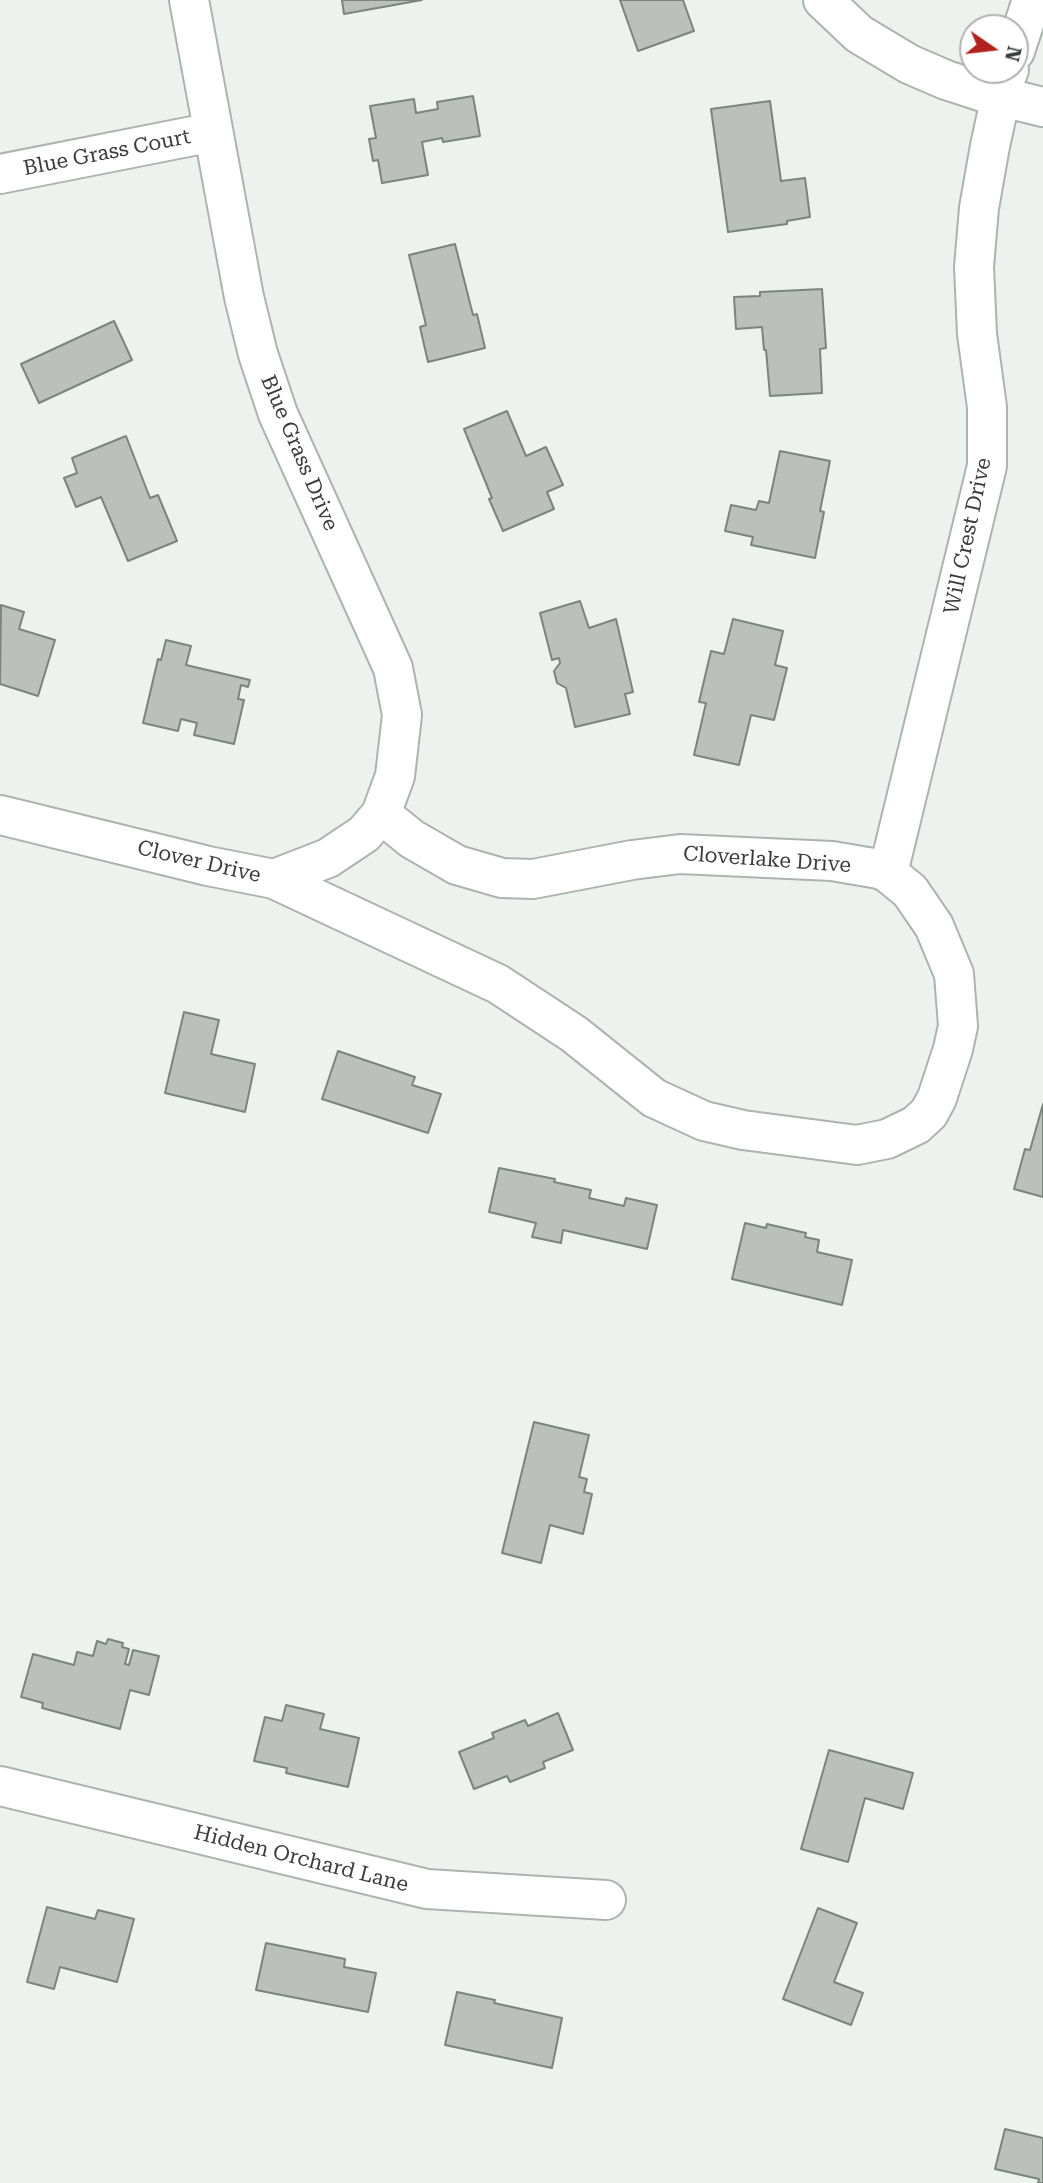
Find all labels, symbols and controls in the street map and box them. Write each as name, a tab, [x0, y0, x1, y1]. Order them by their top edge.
north arrow	[959, 14, 1029, 84]
text: N	[1000, 44, 1026, 64]
street label: Blue Grass Court	[21, 124, 193, 182]
street label: Blue Grass Drive	[255, 371, 343, 535]
street label: Will Crest Drive	[939, 455, 997, 617]
street label: Clover Drive	[135, 836, 263, 888]
street label: Cloverlake Drive	[682, 842, 852, 878]
street label: Hidden Orchard Lane	[191, 1820, 411, 1898]

